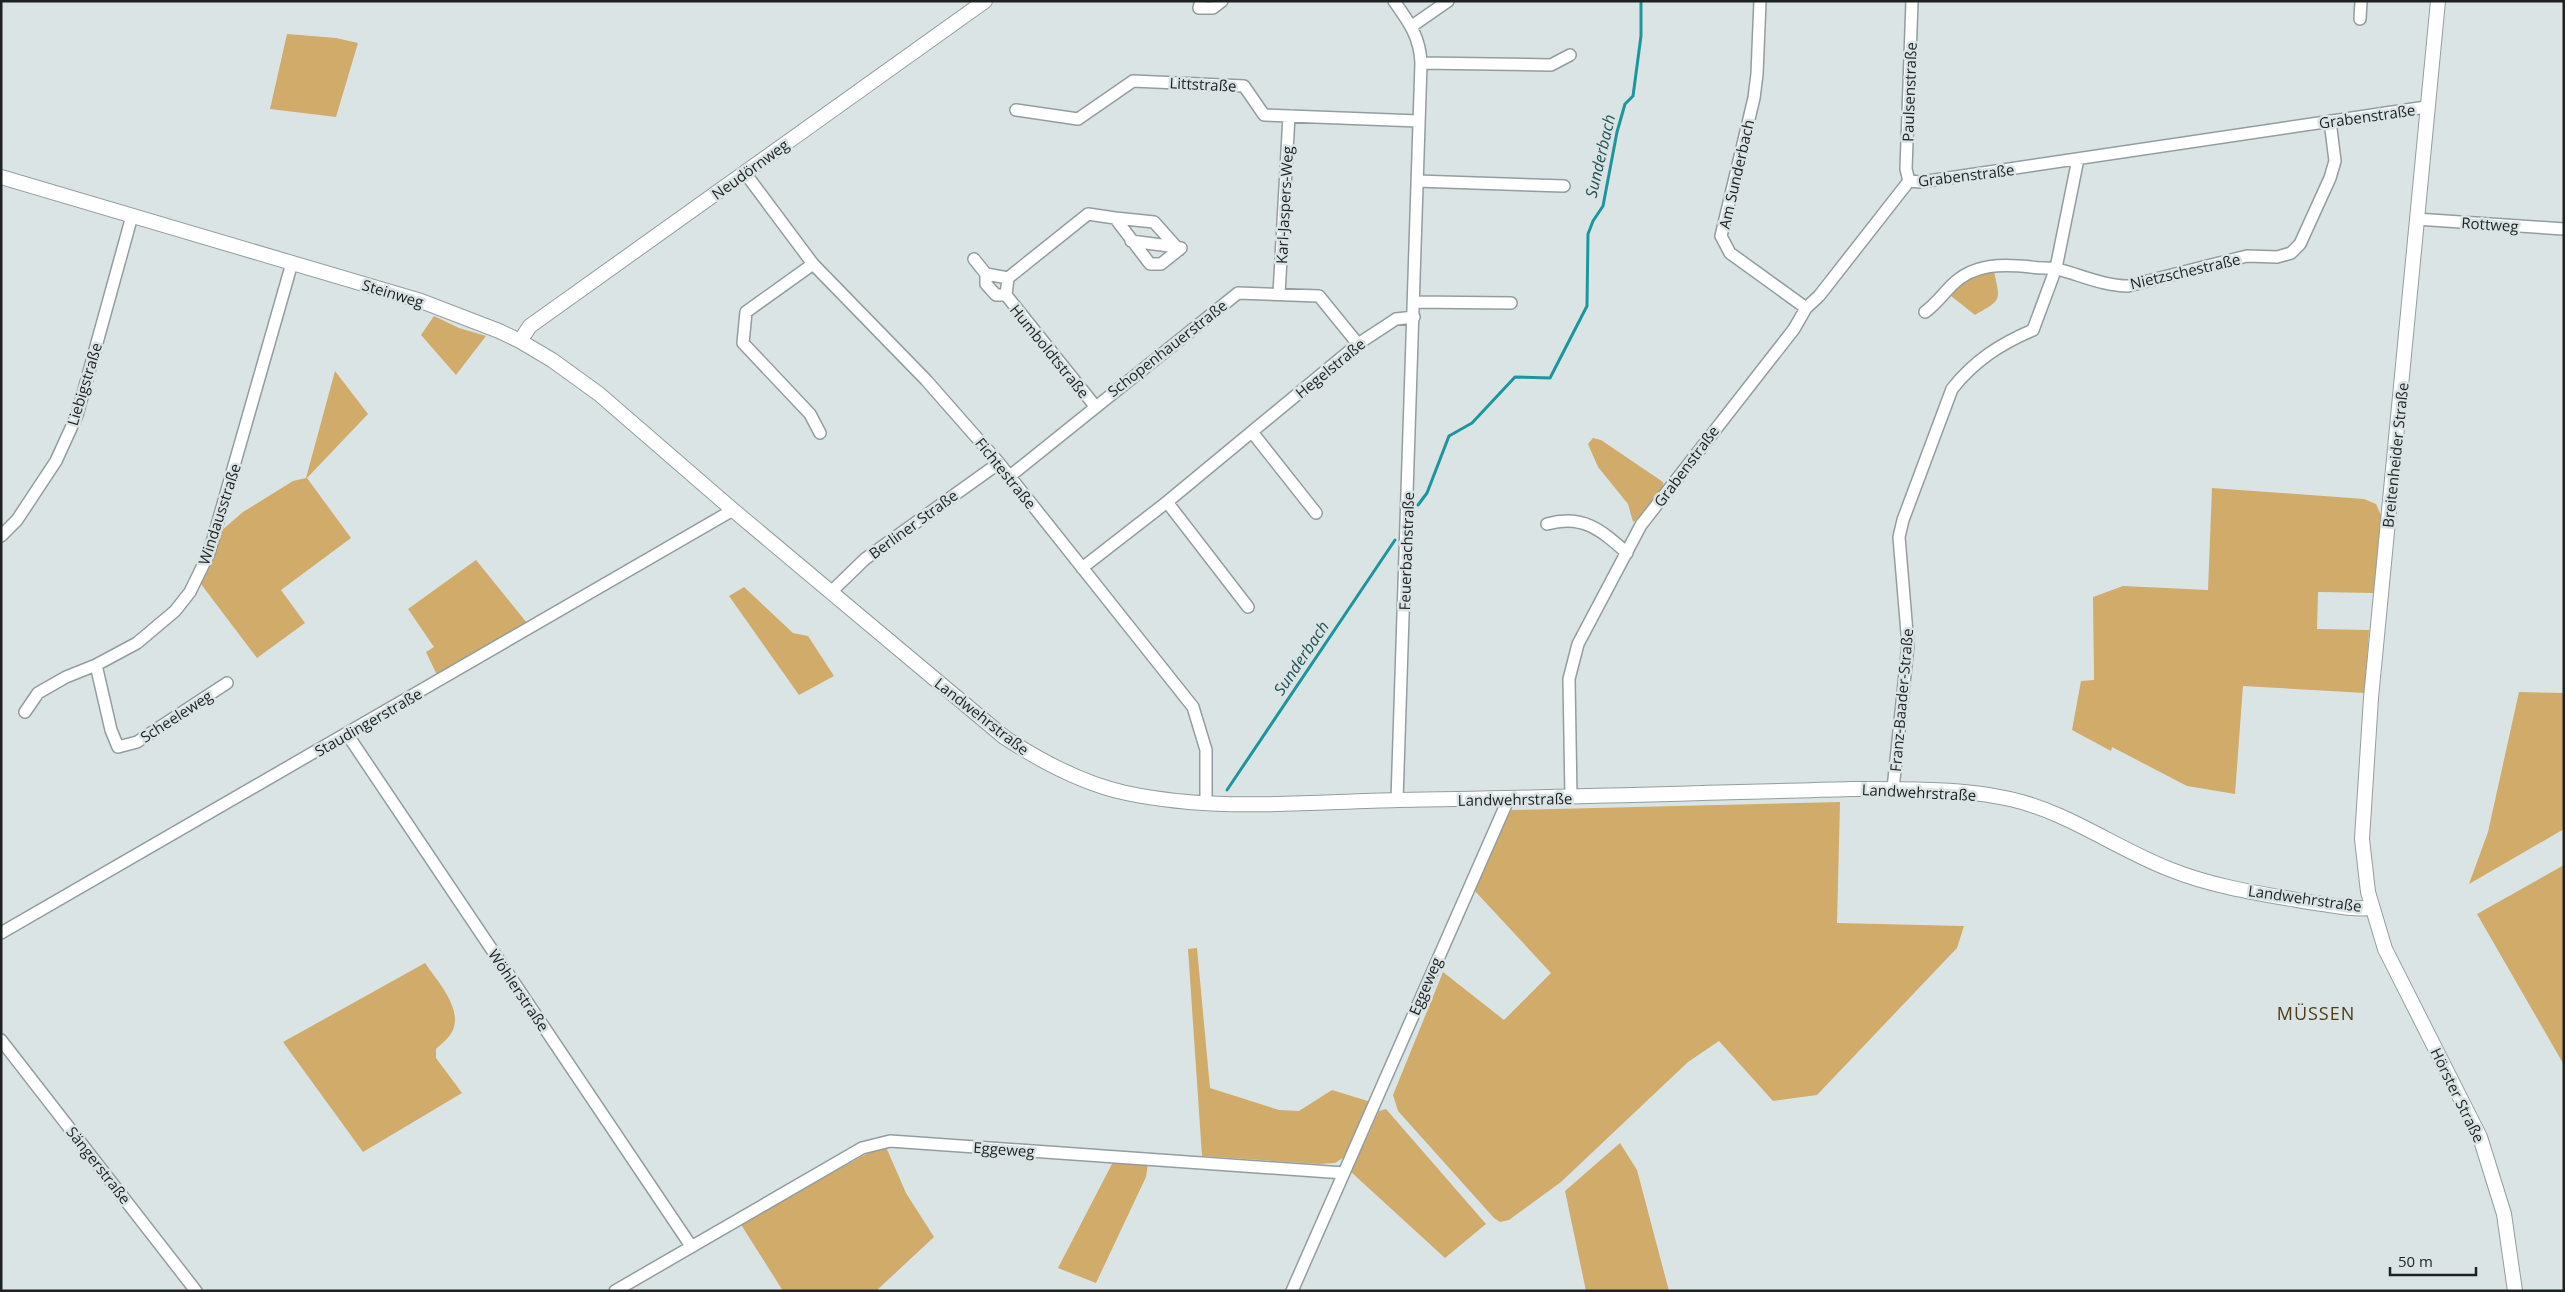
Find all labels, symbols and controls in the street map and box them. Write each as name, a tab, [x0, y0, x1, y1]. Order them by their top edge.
street label: Paulsenstraße	[1897, 42, 1921, 142]
street label: Littstraße	[1169, 72, 1237, 96]
street label: Grabenstraße	[2318, 99, 2416, 133]
water label: Sunderbach	[1580, 112, 1620, 200]
street label: Am Sunderbach	[1714, 117, 1758, 231]
street label: Neudörnweg	[707, 134, 793, 204]
street label: Karl-Jaspers-Weg	[1271, 146, 1297, 264]
street label: Grabenstraße	[1917, 159, 2015, 191]
street label: Rottweg	[2461, 212, 2519, 236]
street label: Nietzschestraße	[2128, 249, 2242, 293]
street label: Steinweg	[360, 274, 426, 312]
street label: Schopenhauerstraße	[1103, 295, 1231, 401]
street label: Humboldtstraße	[1006, 300, 1094, 402]
street label: Hegelstraße	[1291, 334, 1369, 402]
street label: Liebigstraße	[62, 340, 106, 428]
street label: Breitenheider Straße	[2377, 381, 2413, 529]
street label: Grabenstraße	[1649, 421, 1723, 511]
street label: Fichtestraße	[971, 433, 1041, 513]
street label: Windausstraße	[193, 461, 245, 567]
street label: Berliner Straße	[865, 485, 961, 563]
street label: Feuerbachstraße	[1394, 491, 1418, 611]
water label: Sunderbach	[1268, 617, 1334, 699]
street label: Franz-Baader-Straße	[1885, 627, 1917, 773]
street label: Landwehrstraße	[931, 673, 1033, 759]
street label: Staudingerstraße	[311, 683, 425, 761]
street label: Scheeleweg	[136, 685, 216, 747]
street label: Landwehrstraße	[1861, 779, 1977, 805]
street label: Landwehrstraße	[1458, 788, 1572, 810]
street label: Landwehrstraße	[2247, 880, 2363, 916]
street label: Wöhlerstraße	[484, 945, 554, 1035]
street label: Eggeweg	[1404, 954, 1446, 1018]
district label: MÜSSEN	[2277, 1001, 2355, 1025]
street label: Hörster Straße	[2426, 1044, 2490, 1146]
street label: Sängerstraße	[62, 1122, 136, 1208]
street label: Eggeweg	[973, 1137, 1035, 1161]
scale bar	[2390, 1244, 2476, 1276]
text: 50 m	[2398, 1251, 2433, 1271]

